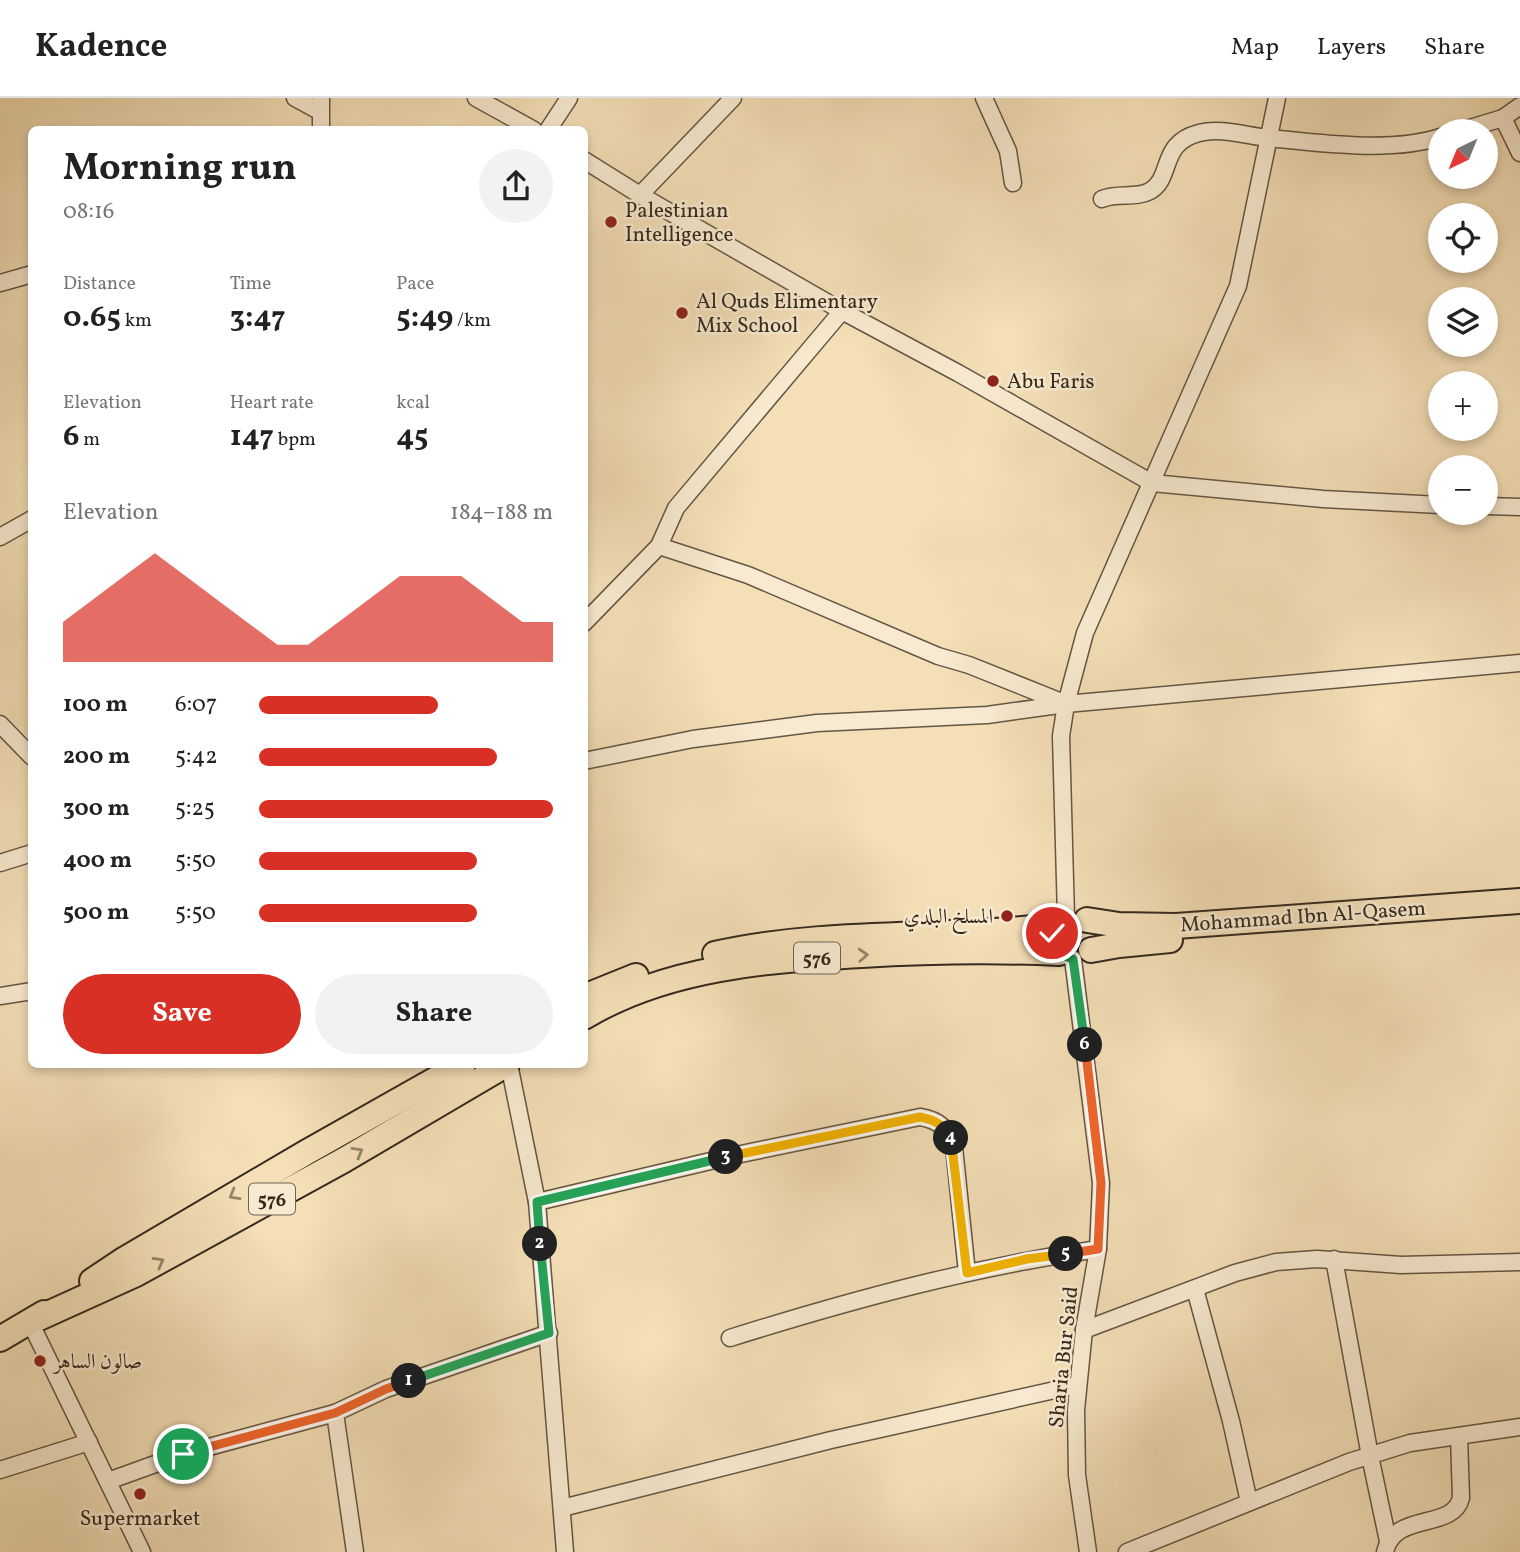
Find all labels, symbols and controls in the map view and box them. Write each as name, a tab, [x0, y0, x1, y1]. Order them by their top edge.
text: Kadence	[35, 25, 167, 71]
text: Map	[1231, 31, 1279, 65]
text: Layers	[1317, 31, 1386, 65]
text: Share	[1424, 31, 1485, 65]
north arrow	[1428, 119, 1498, 189]
map controls	[1428, 119, 1498, 525]
text: Morning run	[63, 143, 297, 196]
button: share	[479, 149, 553, 223]
text: 08:16	[63, 196, 115, 228]
place label: Palestinian Intelligence	[625, 197, 734, 250]
button: locate	[1428, 203, 1498, 273]
marker: Palestinian Intelligence	[603, 214, 619, 230]
text: Distance	[63, 271, 136, 297]
text: Time	[230, 271, 271, 297]
text: Pace	[396, 271, 434, 297]
button: layers	[1428, 287, 1498, 357]
place label: Al Quds Elimentary Mix School	[696, 288, 878, 341]
text: 0.65	[63, 297, 121, 339]
text: 3:47	[230, 297, 286, 339]
text: 5:49	[396, 297, 453, 339]
marker: Al Quds Elimentary Mix School	[674, 305, 690, 321]
text: km	[121, 308, 152, 334]
text: /km	[453, 308, 491, 334]
place label: Abu Faris	[1007, 368, 1095, 397]
button: +	[1428, 371, 1498, 441]
marker: Abu Faris	[985, 373, 1001, 389]
text: Elevation	[63, 390, 142, 416]
text: Heart rate	[230, 390, 314, 416]
text: kcal	[396, 390, 430, 416]
text: 6	[63, 416, 79, 458]
text: 147	[230, 416, 274, 458]
text: 45	[396, 416, 429, 458]
text: m	[79, 427, 100, 453]
text: bpm	[274, 427, 316, 453]
button: −	[1428, 455, 1498, 525]
text: Elevation	[63, 497, 159, 529]
text: 184–188 m	[450, 497, 553, 529]
text: 100 m	[63, 689, 128, 721]
text: 6:07	[175, 689, 217, 721]
text: 200 m	[63, 741, 130, 773]
text: 5:42	[175, 741, 218, 773]
text: 300 m	[63, 793, 130, 825]
text: 5:25	[175, 793, 215, 825]
text: 400 m	[63, 845, 132, 877]
text: 5:50	[175, 845, 216, 877]
street label: Mohammad Ibn Al-Qasem	[1179, 894, 1427, 941]
text: 500 m	[63, 897, 129, 929]
text: 5:50	[175, 897, 216, 929]
place label: المسلخ البلدي	[904, 903, 993, 935]
pin	[1022, 903, 1082, 963]
marker: المسلخ البلدي	[999, 908, 1015, 924]
icon: check	[1033, 914, 1071, 952]
road number: 576	[794, 943, 840, 974]
one-way arrow	[858, 947, 869, 962]
button: Save	[63, 974, 301, 1054]
button: Share	[315, 974, 553, 1054]
pin: 6	[1068, 1028, 1102, 1062]
text: 6	[1079, 1031, 1090, 1057]
pin: 4	[934, 1121, 968, 1156]
text: 4	[945, 1124, 956, 1150]
pin: 3	[708, 1140, 744, 1174]
text: 3	[721, 1143, 730, 1169]
one-way arrow	[350, 1147, 363, 1160]
road number: 576	[249, 1184, 295, 1214]
one-way arrow	[229, 1187, 241, 1200]
pin: 2	[522, 1226, 558, 1262]
text: 2	[535, 1230, 544, 1256]
pin: 5	[1048, 1236, 1084, 1272]
text: 5	[1061, 1240, 1070, 1266]
one-way arrow	[151, 1257, 164, 1270]
street label: Sharia Bur Said	[1043, 1285, 1086, 1430]
place label: صالون الساهر	[52, 1348, 142, 1377]
marker: صالون الساهر	[32, 1353, 48, 1369]
pin: 1	[392, 1364, 426, 1398]
text: 1	[405, 1367, 412, 1393]
pin	[153, 1424, 213, 1484]
icon: arrive	[164, 1435, 202, 1473]
marker: Supermarket	[132, 1486, 148, 1502]
place label: Supermarket	[80, 1505, 200, 1534]

